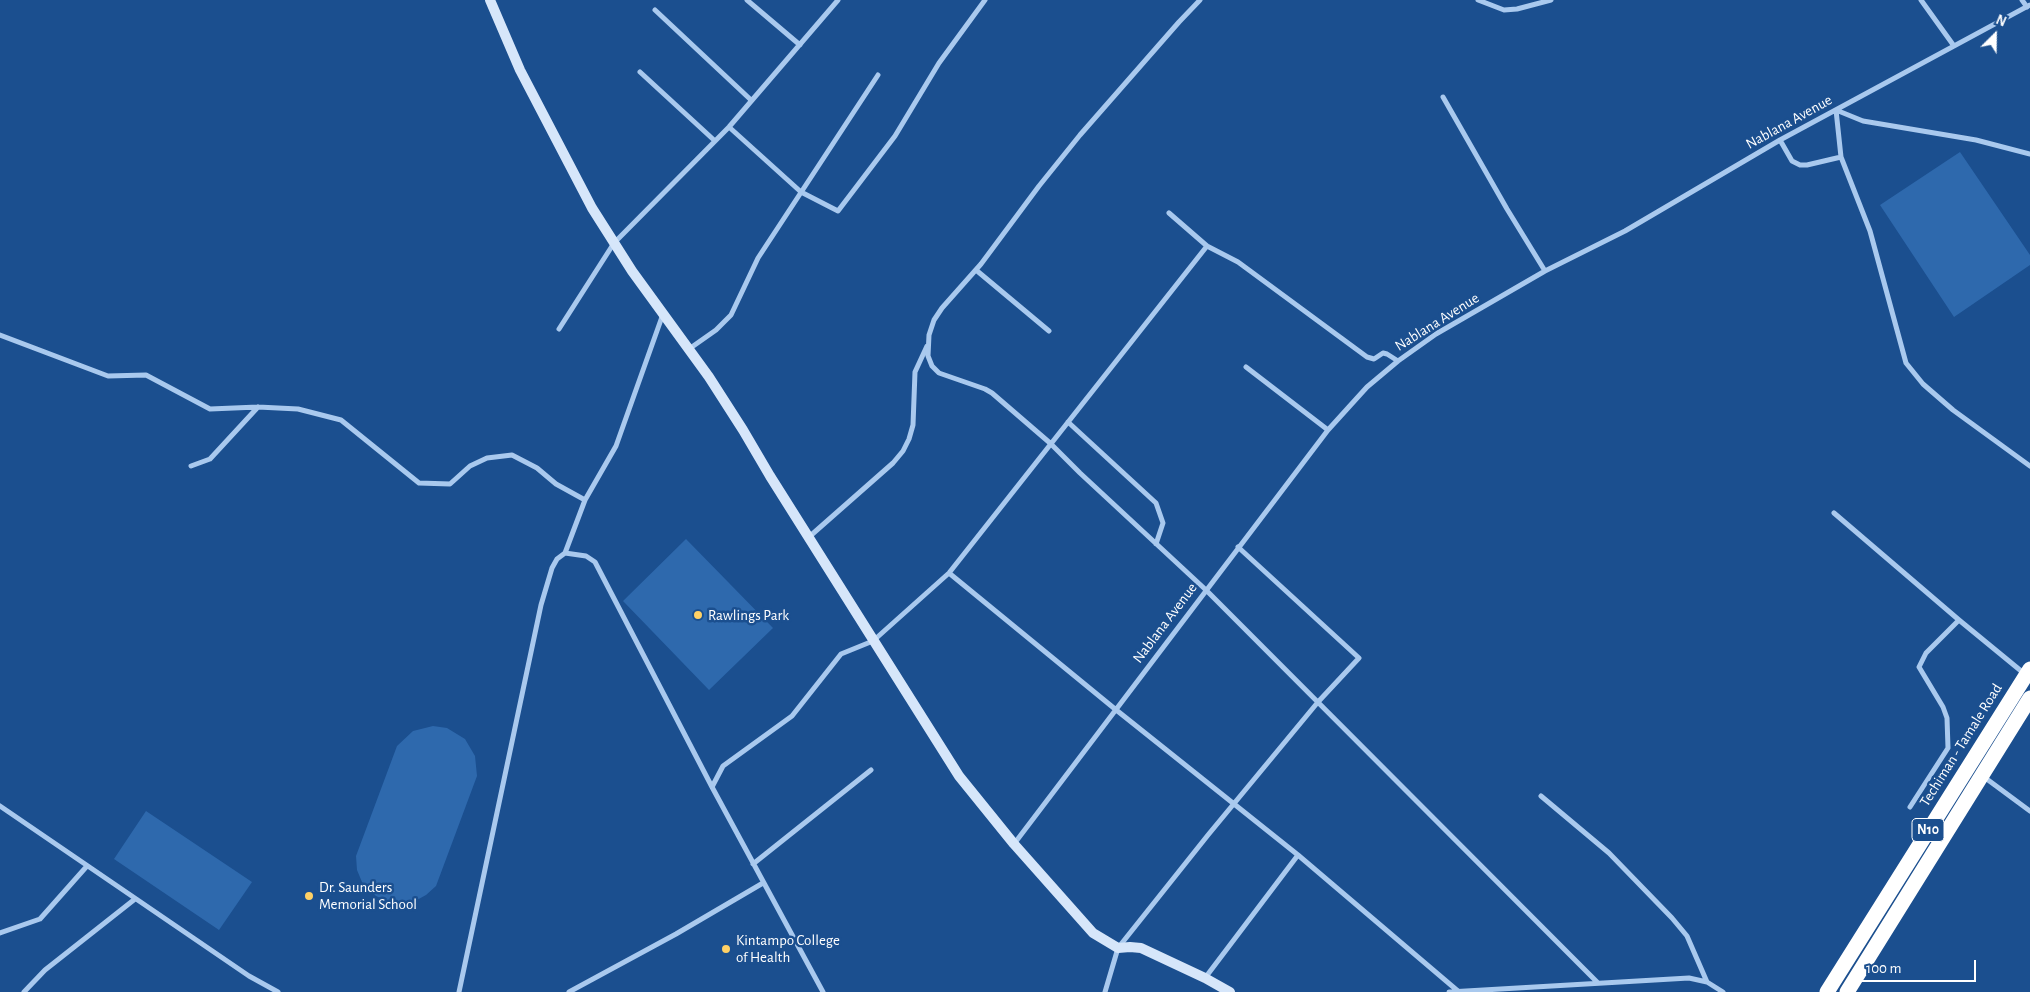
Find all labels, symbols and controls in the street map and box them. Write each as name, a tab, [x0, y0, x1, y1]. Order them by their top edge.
north arrow	[1970, 10, 2020, 60]
text: N	[1994, 13, 2008, 30]
street label: Nablana Avenue	[1743, 91, 1835, 153]
street label: Nablana Avenue	[1392, 289, 1482, 355]
street label: Nablana Avenue	[1129, 579, 1201, 667]
place label: Rawlings Park	[708, 606, 789, 624]
marker: Rawlings Park	[692, 609, 704, 621]
street label: Techiman - Tamale Road	[1916, 680, 2006, 810]
road number: N10	[1912, 818, 1944, 842]
place label: Dr. Saunders Memorial School	[319, 878, 417, 913]
marker: Dr. Saunders Memorial School	[303, 890, 315, 902]
place label: Kintampo College of Health	[736, 931, 840, 966]
marker: Kintampo College of Health	[720, 943, 732, 955]
scale bar	[1860, 950, 1978, 982]
text: 100 m	[1866, 961, 1901, 976]

